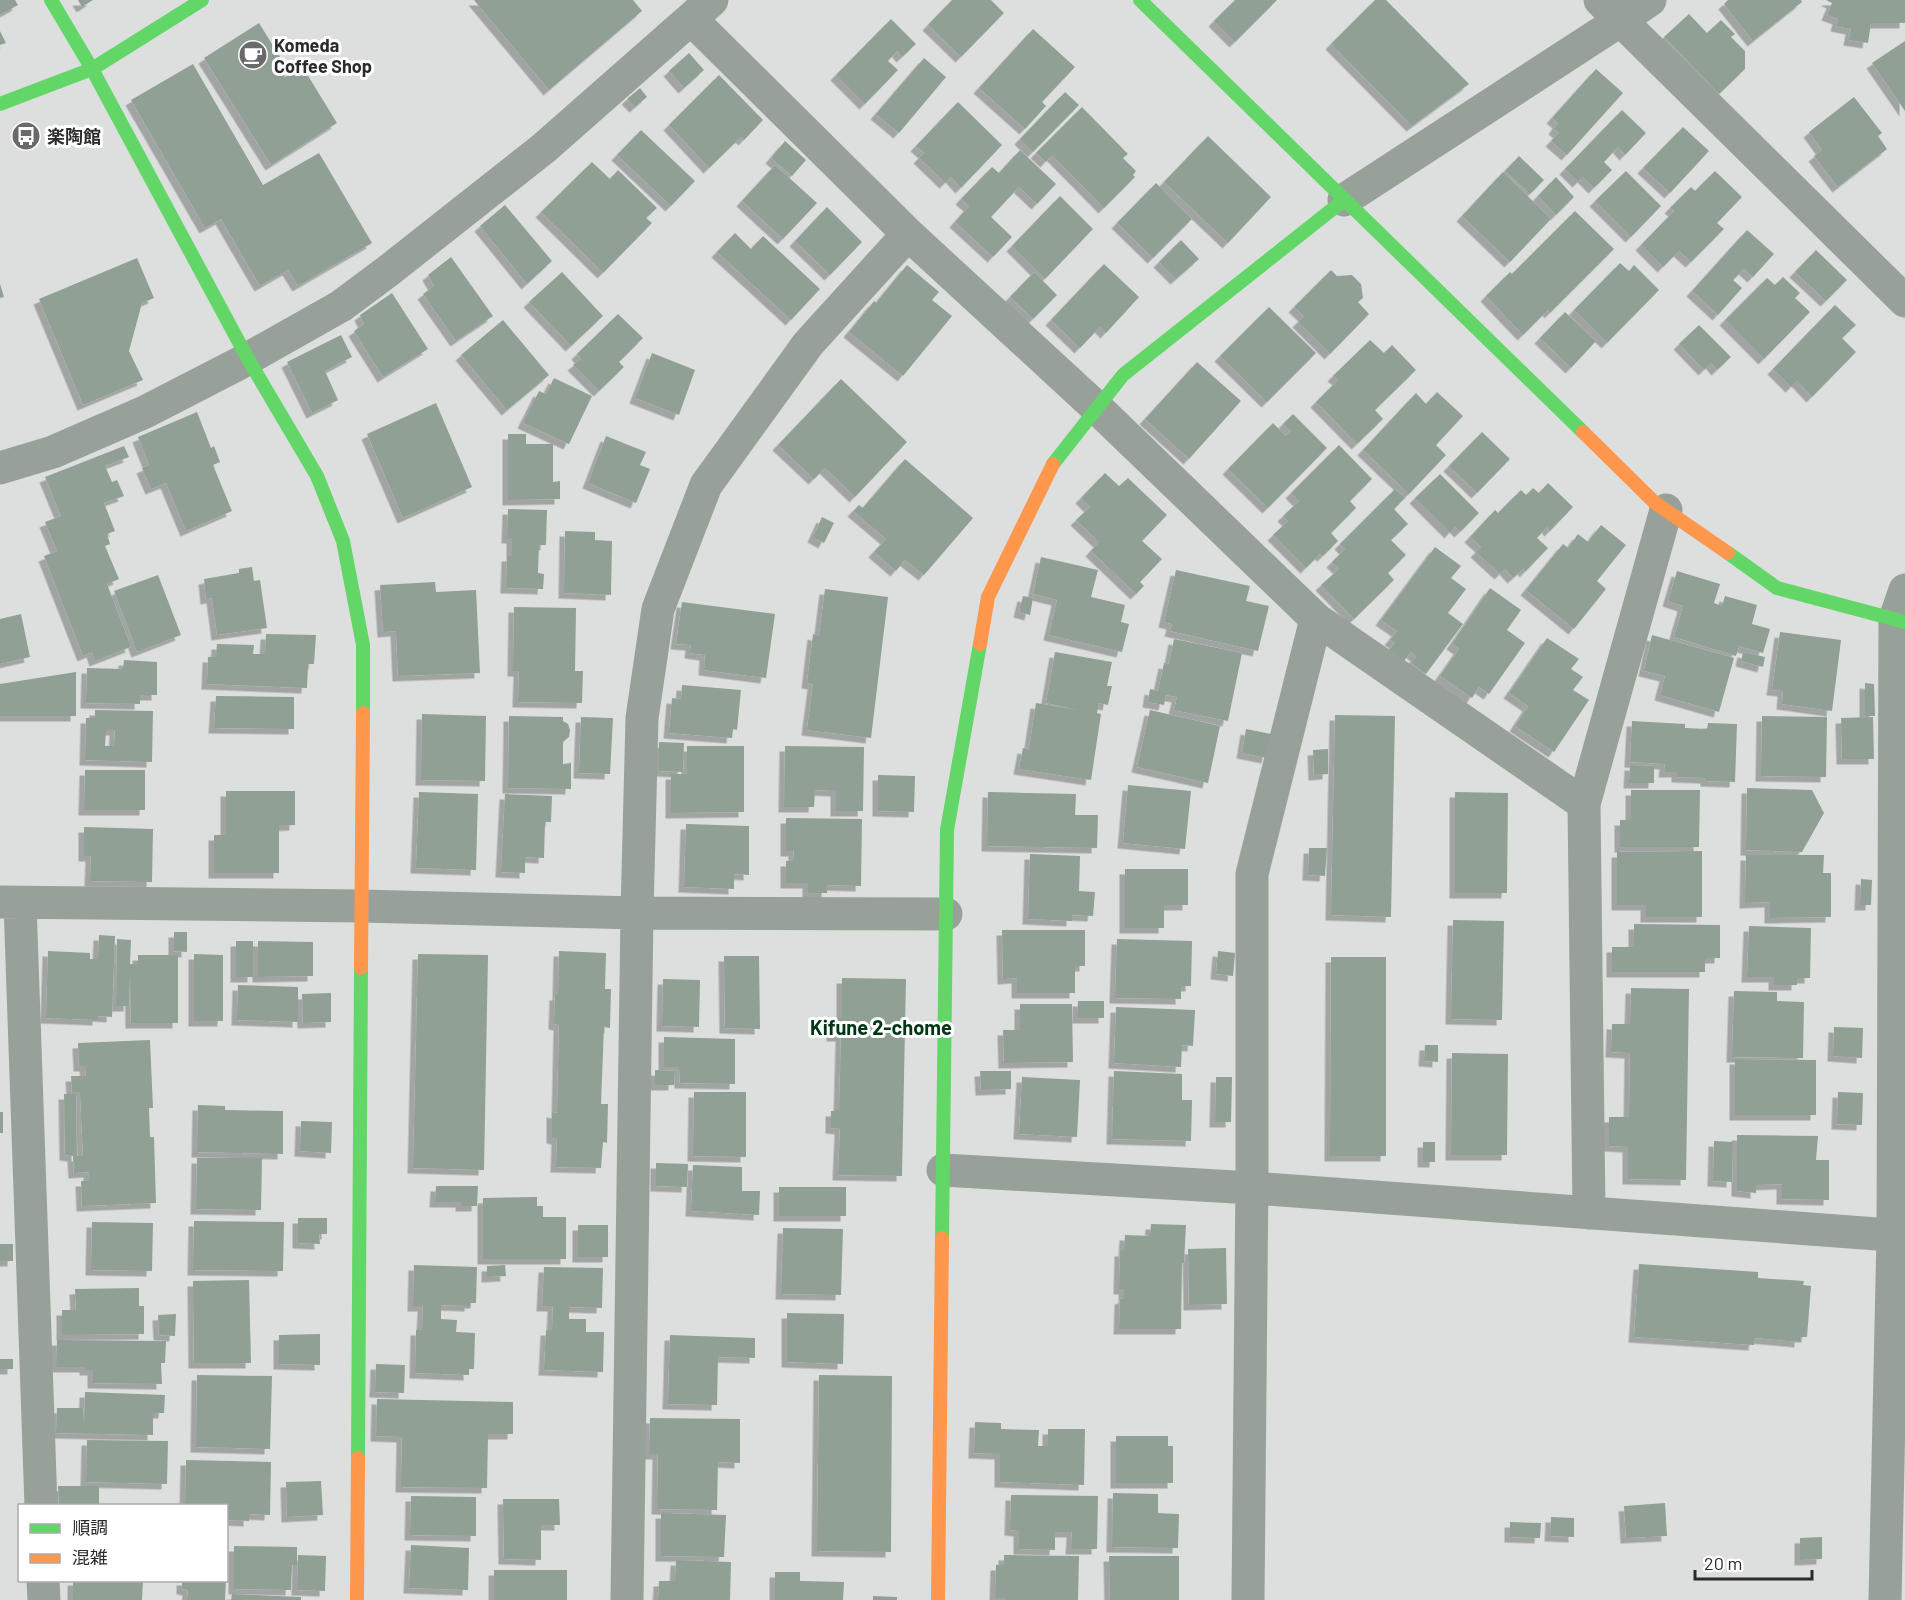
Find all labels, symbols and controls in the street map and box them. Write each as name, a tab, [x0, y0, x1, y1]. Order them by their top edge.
place label: Komeda Coffee Shop	[274, 34, 372, 77]
cafe icon: Komeda Coffee Shop	[237, 39, 269, 71]
bus stop icon: 楽陶館	[10, 120, 42, 152]
place label: 楽陶館	[47, 125, 101, 147]
district label: Kifune 2-chome	[810, 1015, 952, 1039]
legend	[18, 1504, 228, 1582]
text: 順調	[72, 1516, 108, 1538]
scale bar	[1695, 1543, 1812, 1581]
text: 混雑	[72, 1546, 108, 1568]
text: 20 m	[1704, 1552, 1742, 1574]

